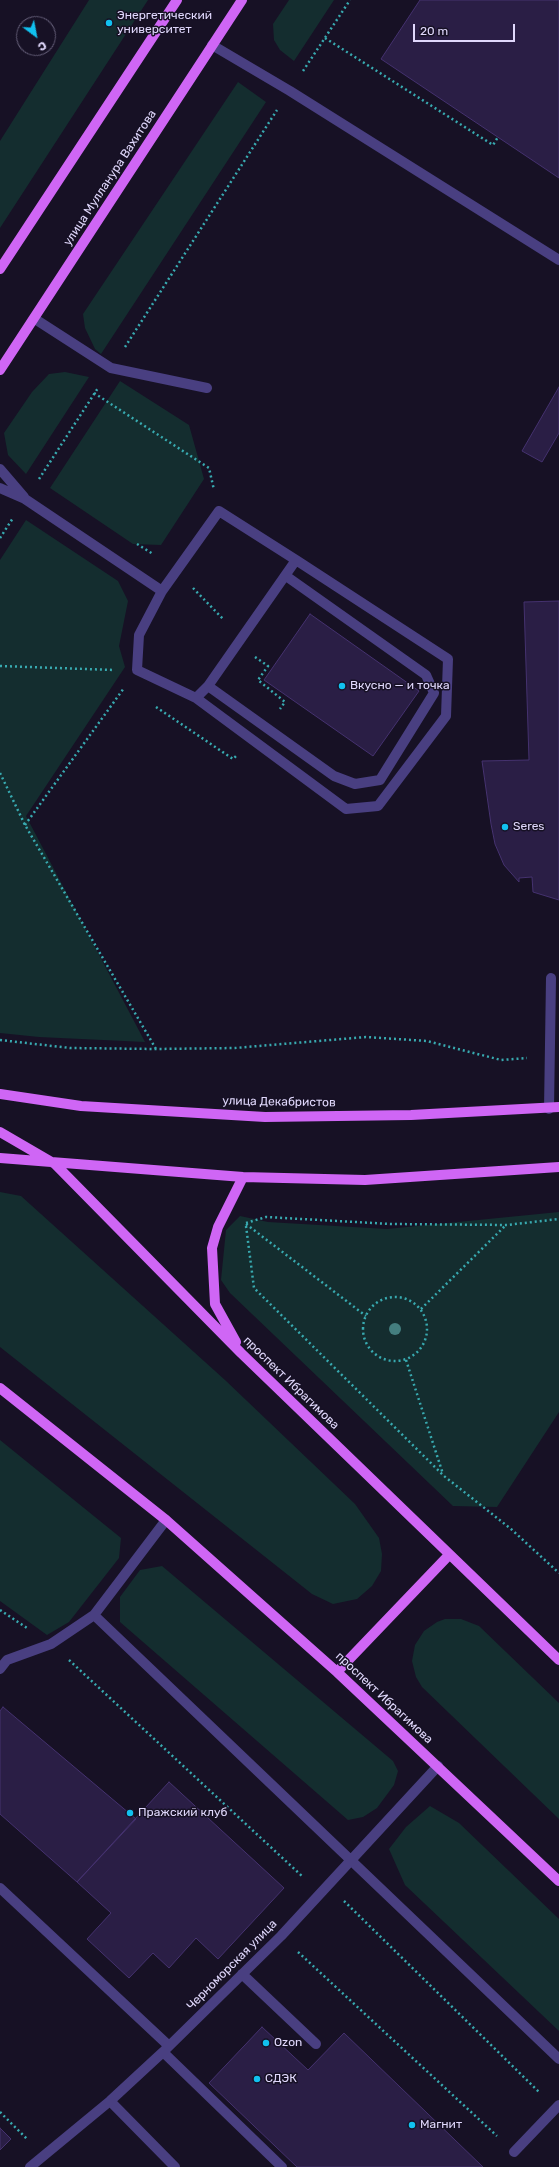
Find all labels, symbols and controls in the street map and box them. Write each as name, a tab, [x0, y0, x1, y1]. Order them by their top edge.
place label: Энергетический университет	[117, 9, 212, 37]
north arrow	[16, 16, 56, 56]
scale bar	[415, 16, 517, 42]
marker: Энергетический университет	[104, 18, 114, 28]
text: 20 m	[420, 24, 448, 38]
text: С	[35, 38, 49, 53]
street label: улица Мулланура Вахитова	[61, 107, 159, 249]
place label: Вкусно — и точка	[350, 679, 450, 693]
marker: Вкусно — и точка	[337, 681, 347, 691]
place label: Seres	[513, 820, 544, 834]
marker: Seres	[500, 822, 510, 832]
street label: улица Декабристов	[222, 1094, 336, 1110]
street label: проспект Ибрагимова	[240, 1333, 342, 1433]
street label: проспект Ибрагимова	[332, 1649, 436, 1747]
place label: Пражский клуб	[138, 1806, 227, 1820]
marker: Пражский клуб	[125, 1808, 135, 1818]
street label: Черноморская улица	[184, 1917, 280, 2013]
place label: Ozon	[274, 2036, 302, 2050]
marker: Ozon	[261, 2038, 271, 2048]
place label: СДЭК	[265, 2072, 297, 2086]
marker: СДЭК	[252, 2074, 262, 2084]
place label: Магнит	[420, 2118, 462, 2132]
marker: Магнит	[407, 2120, 417, 2130]

